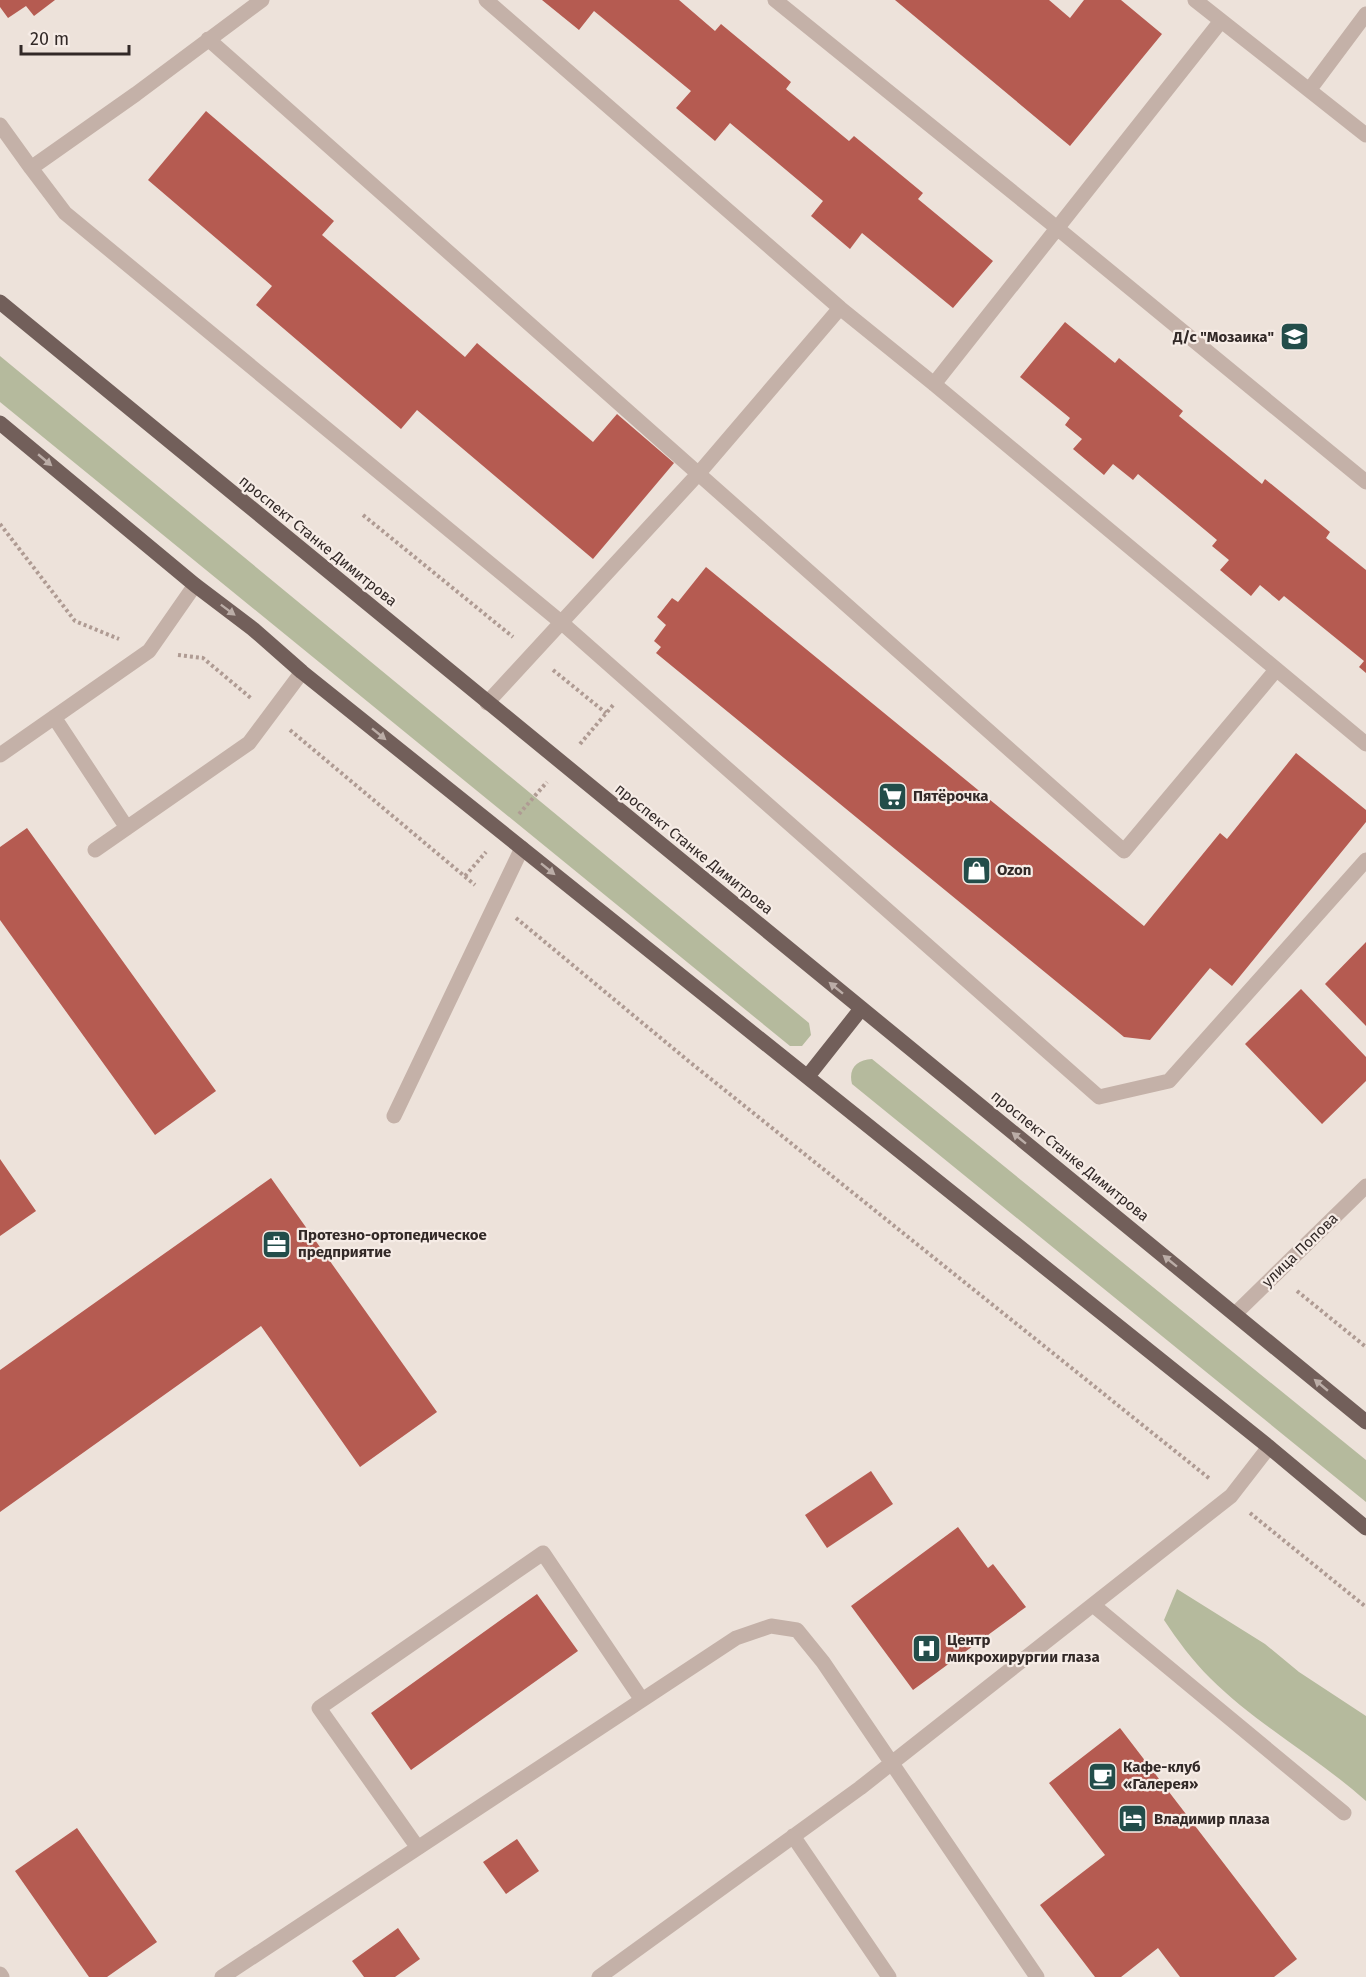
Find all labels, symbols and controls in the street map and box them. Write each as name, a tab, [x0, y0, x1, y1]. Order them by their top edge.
scale bar	[21, 18, 129, 56]
text: 20 m	[30, 28, 69, 50]
school or university icon: Д/с "Мозаика"	[1279, 321, 1311, 353]
place label: Д/с "Мозаика"	[1172, 328, 1274, 346]
one-way arrow	[37, 454, 53, 467]
street label: проспект Станке Димитрова	[235, 472, 401, 610]
one-way arrow	[221, 604, 236, 616]
one-way arrow	[371, 727, 387, 740]
street label: проспект Станке Димитрова	[611, 780, 777, 918]
supermarket icon: Пятёрочка	[876, 780, 908, 812]
place label: Пятёрочка	[913, 787, 989, 805]
shop icon: Ozon	[960, 854, 992, 886]
place label: Ozon	[997, 861, 1031, 879]
one-way arrow	[540, 862, 556, 875]
one-way arrow	[828, 983, 843, 995]
street label: проспект Станке Димитрова	[987, 1087, 1153, 1225]
one-way arrow	[1012, 1132, 1027, 1145]
street label: улица Попова	[1258, 1209, 1342, 1291]
place label: Протезно-ортопедическое предприятие	[298, 1226, 487, 1261]
office icon: Протезно-ортопедическое предприятие	[261, 1228, 293, 1260]
one-way arrow	[1163, 1255, 1178, 1268]
one-way arrow	[1314, 1379, 1329, 1392]
place label: Центр микрохирургии глаза	[947, 1631, 1100, 1666]
hospital icon: Центр микрохирургии глаза	[910, 1633, 942, 1665]
place label: Кафе-клуб «Галерея»	[1123, 1758, 1201, 1793]
cafe icon: Кафе-клуб «Галерея»	[1086, 1760, 1118, 1792]
hotel icon: Владимир плаза	[1117, 1803, 1149, 1835]
place label: Владимир плаза	[1154, 1810, 1270, 1828]

